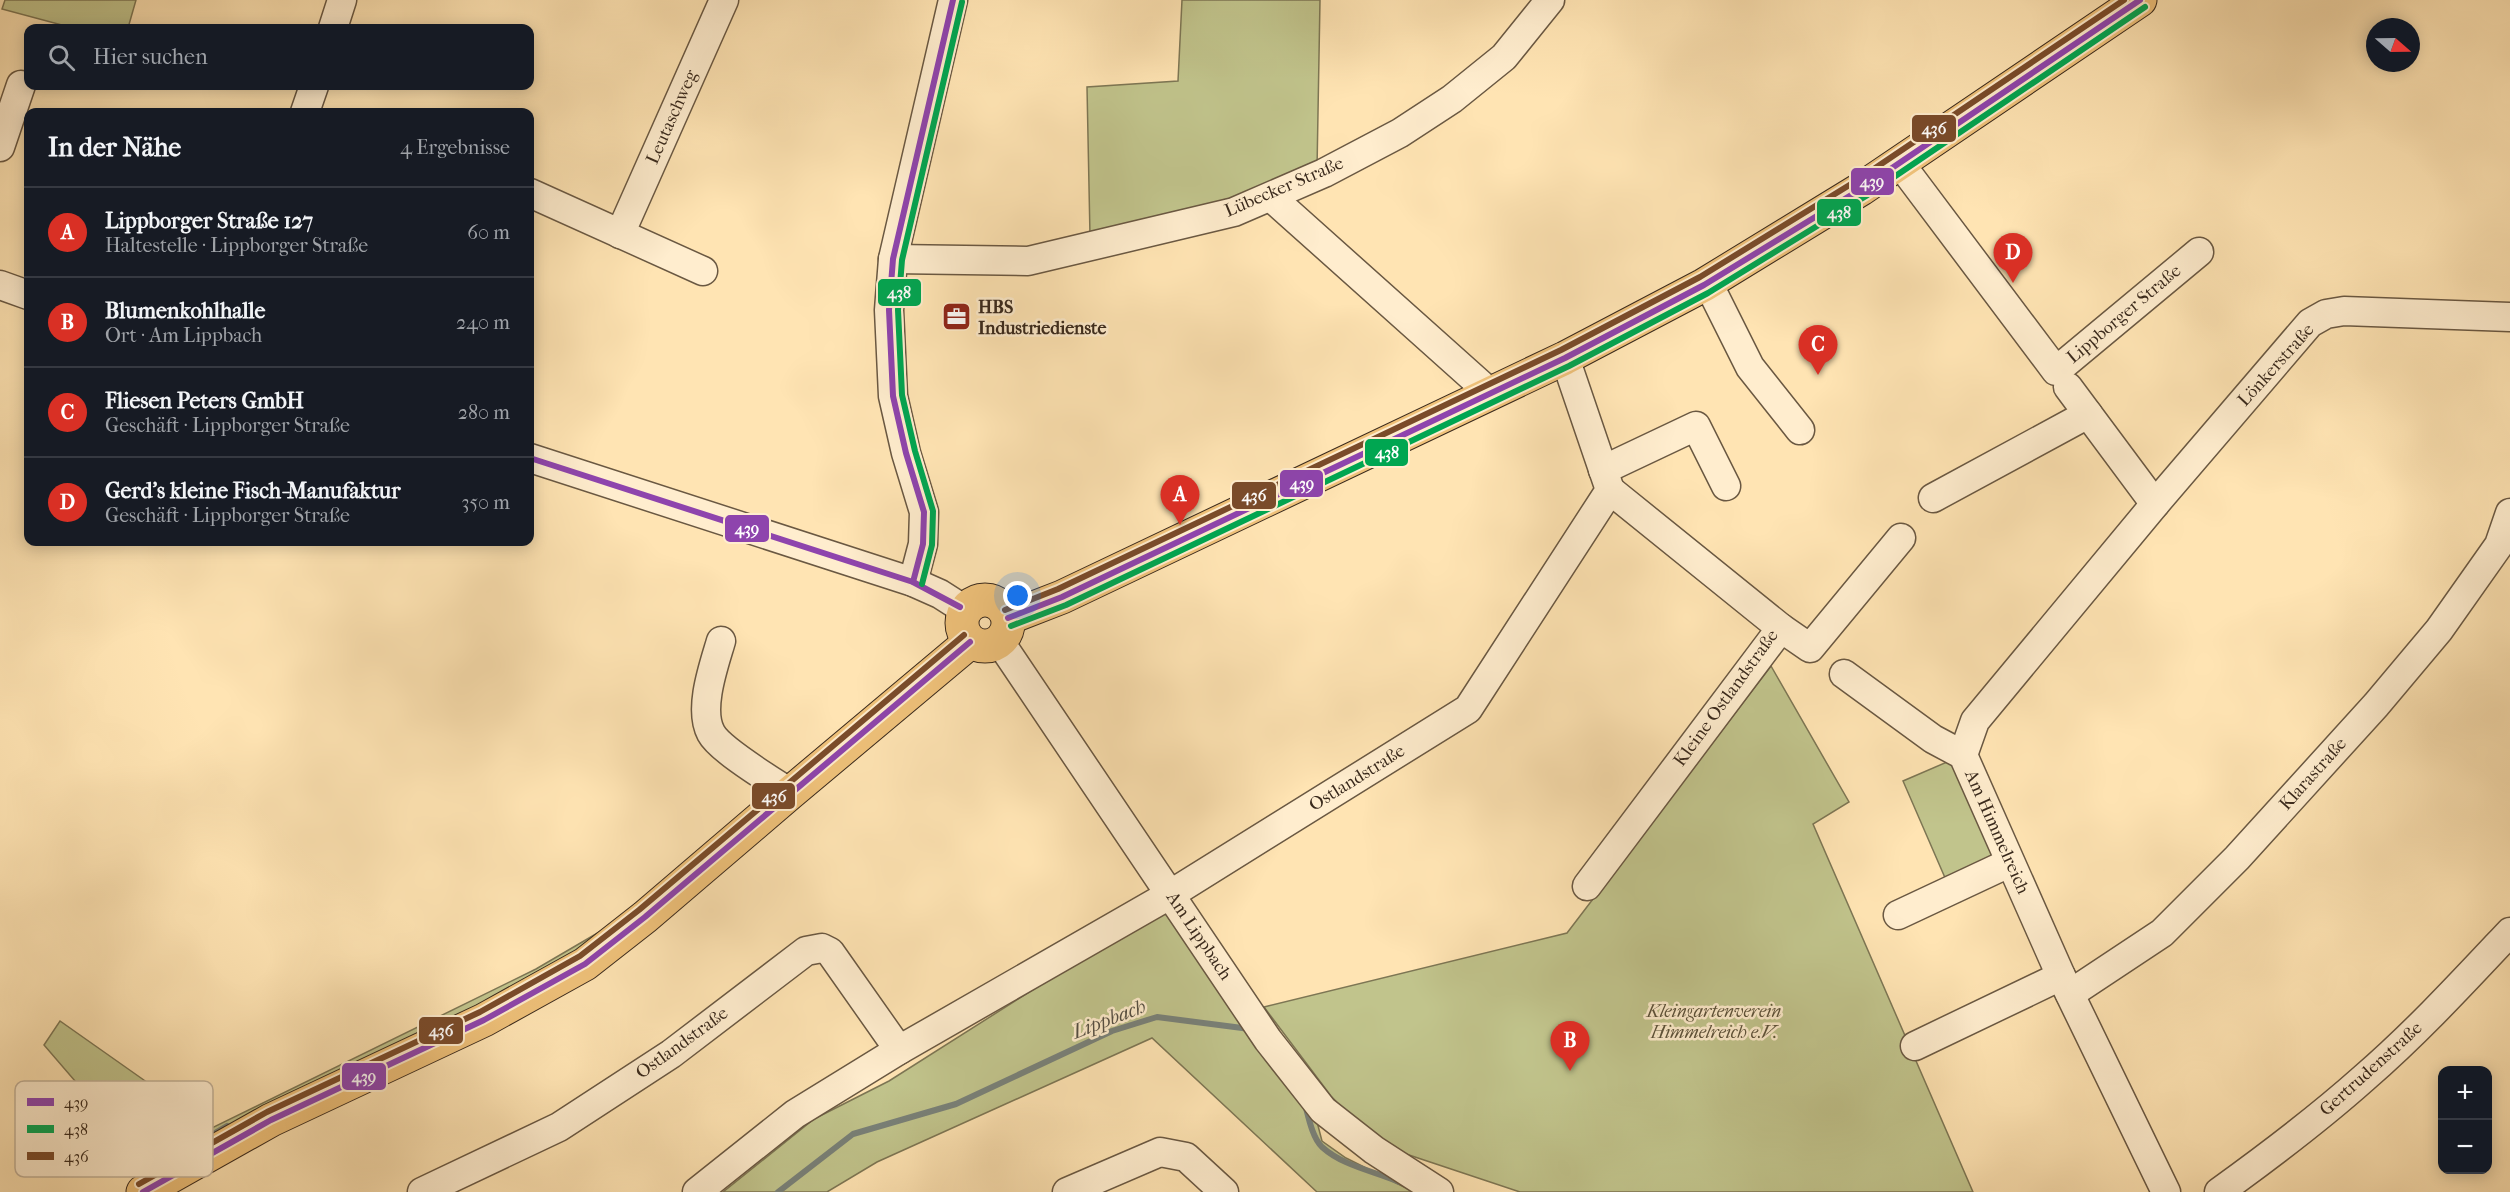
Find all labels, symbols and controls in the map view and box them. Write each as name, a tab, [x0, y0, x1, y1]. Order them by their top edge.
north arrow	[2366, 18, 2420, 72]
search box	[24, 24, 534, 90]
icon: search	[45, 41, 78, 74]
text: Hier suchen	[93, 44, 208, 70]
street label: Leutaschweg	[642, 66, 702, 167]
line badge: 436	[1911, 114, 1957, 143]
text: 436	[1921, 119, 1947, 139]
text: In der Nähe	[48, 132, 181, 163]
text: 4 Ergebnisse	[400, 136, 510, 159]
street label: Lübecker Straße	[1221, 152, 1347, 221]
line badge: 439	[1850, 167, 1895, 196]
text: 439	[1859, 172, 1884, 192]
line badge: 438	[1816, 198, 1862, 227]
text: 438	[1826, 203, 1851, 223]
text: Lippborger Straße 127	[105, 208, 313, 234]
text: A	[61, 221, 74, 244]
text: 60 m	[467, 221, 510, 244]
text: Haltestelle · Lippborger Straße	[105, 234, 368, 257]
pin: D	[1994, 234, 2032, 283]
street label: Lippborger Straße	[2063, 260, 2185, 368]
line badge: 438	[877, 278, 922, 307]
text: 438	[886, 283, 911, 303]
place label: HBS Industriedienste	[978, 297, 1107, 339]
text: Blumenkohlhalle	[105, 298, 265, 324]
office icon: HBS Industriedienste	[941, 301, 973, 333]
text: B	[61, 311, 74, 334]
text: 240 m	[456, 311, 510, 334]
street label: Lönkerstraße	[2233, 319, 2319, 411]
text: Ort · Am Lippbach	[105, 324, 262, 347]
pin: C	[1798, 326, 1838, 375]
text: Fliesen Peters GmbH	[105, 388, 304, 414]
text: C	[61, 401, 74, 424]
text: 280 m	[458, 401, 510, 424]
text: Geschäft · Lippborger Straße	[105, 414, 350, 437]
line badge: 438	[1364, 438, 1409, 467]
text: 438	[1374, 443, 1399, 463]
line badge: 439	[1279, 469, 1324, 498]
text: 439	[1289, 474, 1314, 494]
pin: A	[1160, 476, 1200, 525]
text: Gerd's kleine Fisch-Manufaktur	[105, 478, 401, 504]
line badge: 436	[1231, 481, 1277, 510]
text: 436	[1241, 486, 1267, 506]
text: D	[60, 491, 75, 514]
text: 350 m	[461, 491, 510, 514]
text: Geschäft · Lippborger Straße	[105, 504, 350, 527]
line badge: 439	[724, 514, 770, 543]
text: 439	[734, 519, 759, 539]
your location	[1003, 581, 1032, 610]
street label: Kleine Ostlandstraße	[1669, 625, 1783, 770]
street label: Klarastraße	[2275, 733, 2351, 815]
street label: Ostlandstraße	[1305, 740, 1409, 816]
street label: Am Himmelreich	[1960, 766, 2034, 897]
line badge: 436	[751, 782, 796, 810]
text: 436	[761, 787, 787, 807]
street label: Am Lippbach	[1161, 887, 1236, 984]
water label: Lippbach	[1067, 995, 1149, 1044]
park label: Kleingartenverein Himmelreich e.V.	[1645, 1001, 1781, 1043]
street label: Ostlandstraße	[632, 1003, 732, 1083]
line badge: 436	[418, 1016, 464, 1045]
street label: Gertrudenstraße	[2315, 1017, 2427, 1121]
text: 436	[428, 1021, 454, 1041]
pin: B	[1550, 1022, 1590, 1071]
line badge: 439	[341, 1062, 387, 1091]
map controls	[2438, 1066, 2492, 1174]
button: +	[2438, 1066, 2492, 1120]
text: 439	[351, 1067, 376, 1087]
legend	[15, 1081, 213, 1177]
text: 439	[64, 1093, 88, 1112]
text: 438	[64, 1120, 88, 1139]
button: −	[2438, 1120, 2492, 1174]
text: 436	[64, 1147, 89, 1166]

